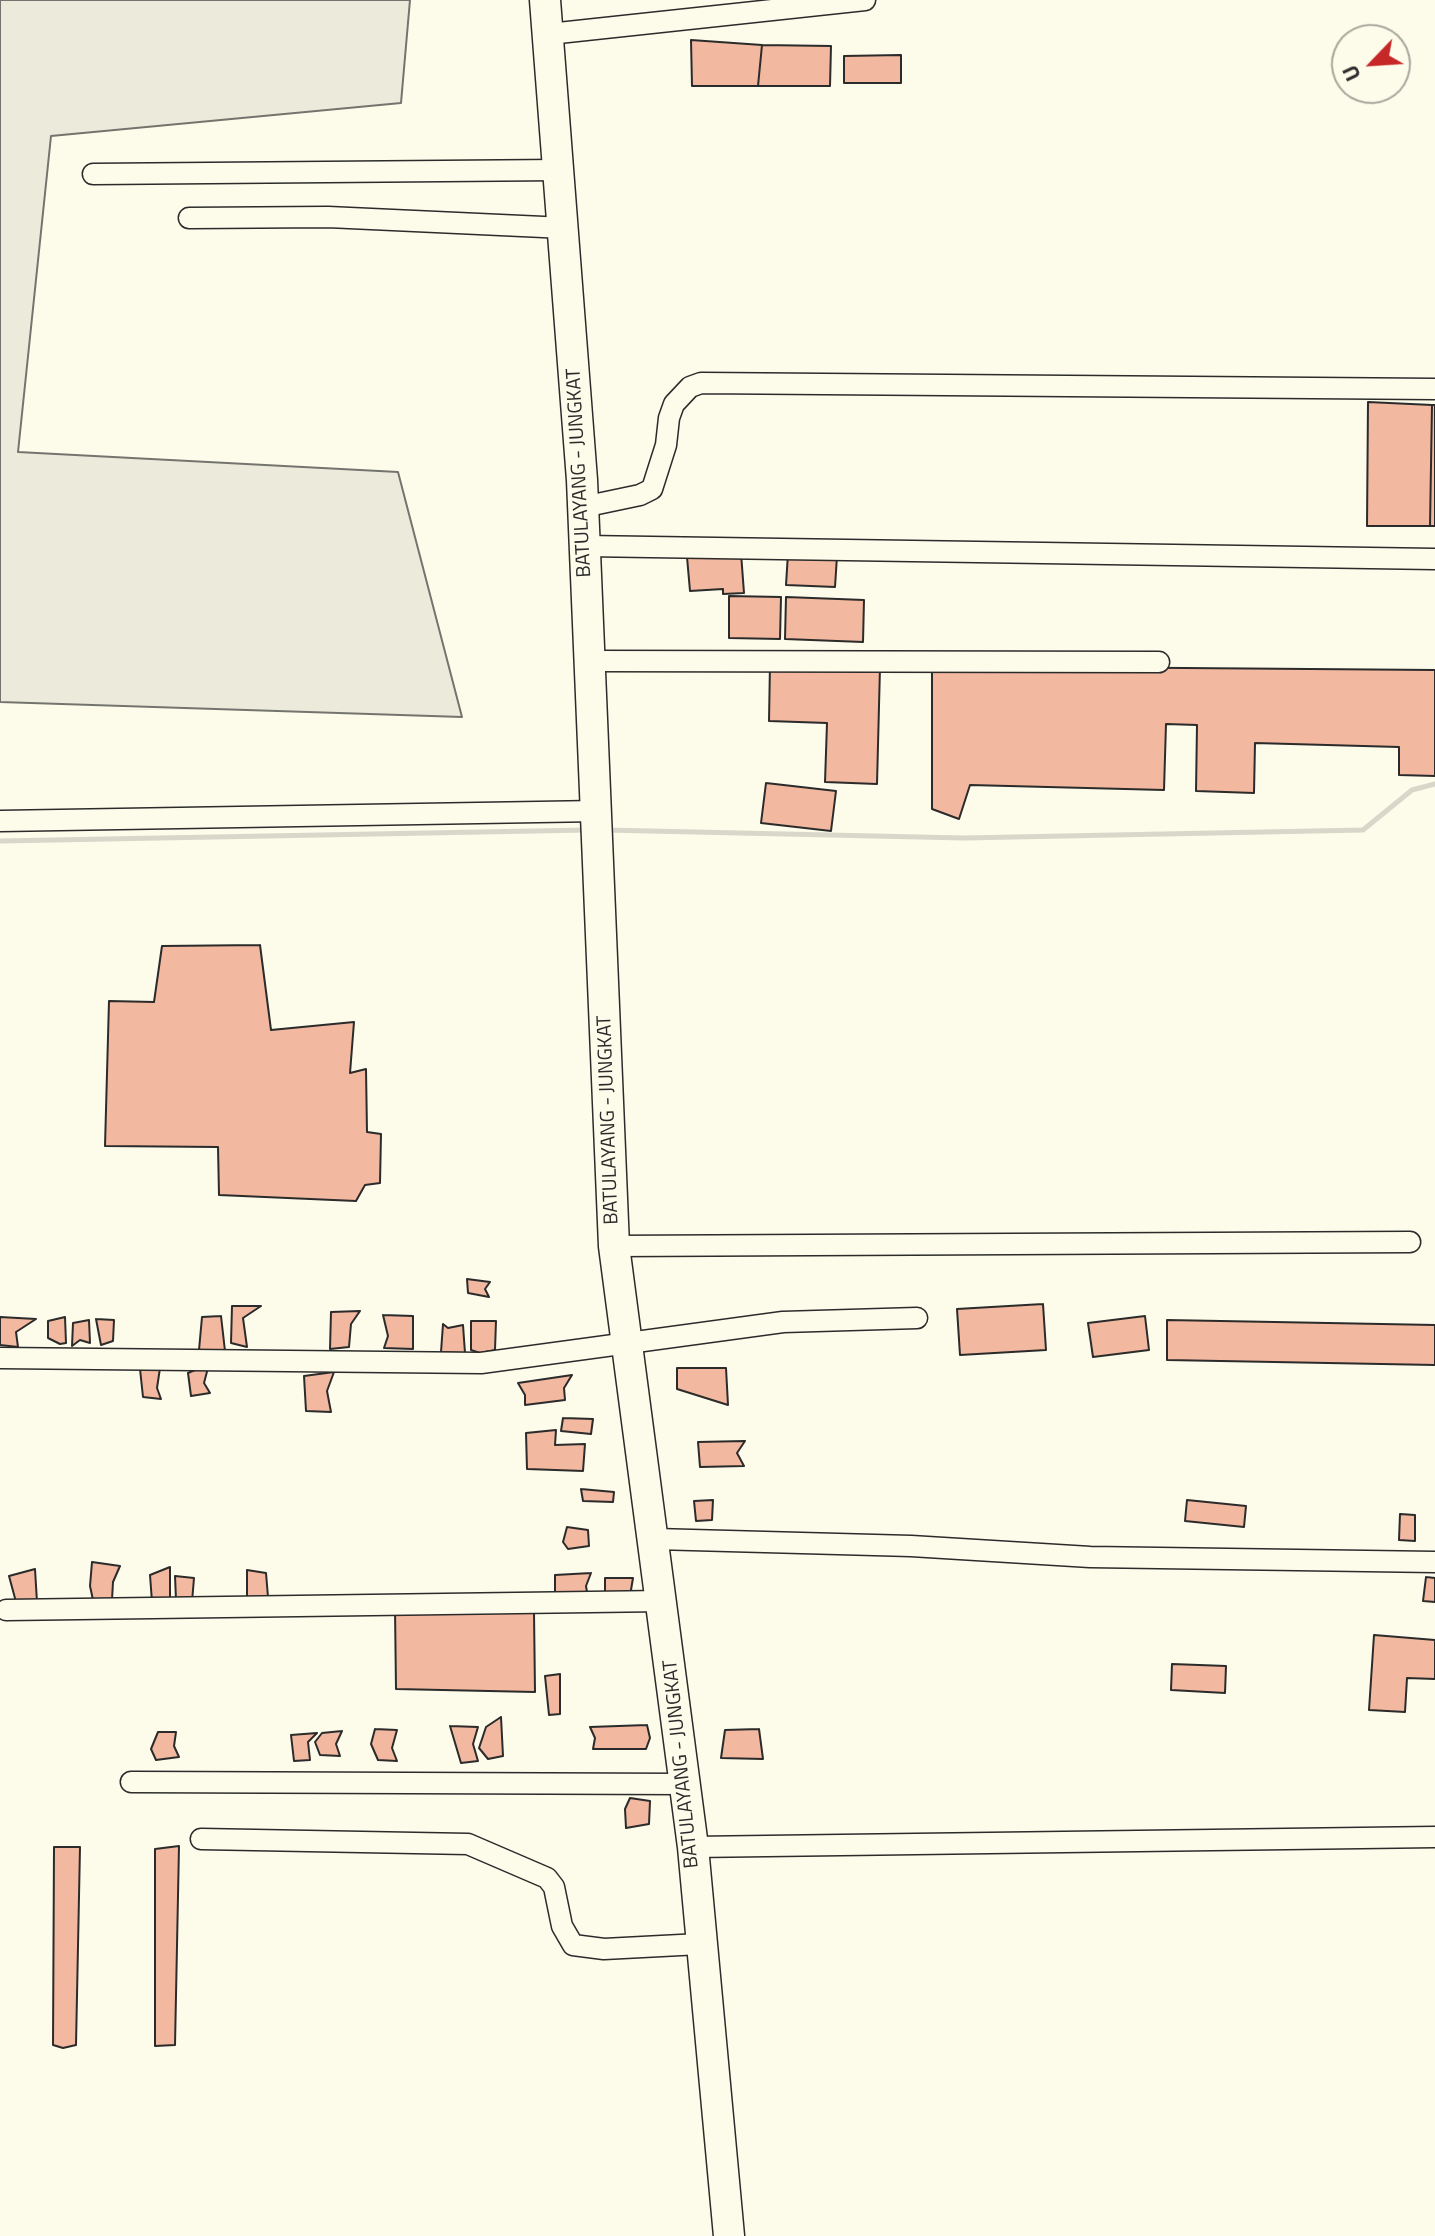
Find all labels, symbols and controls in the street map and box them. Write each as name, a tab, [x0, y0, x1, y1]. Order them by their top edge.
north arrow	[1331, 24, 1411, 104]
text: U	[1333, 60, 1370, 87]
street label: BATULAYANG - JUNGKAT	[563, 368, 597, 578]
street label: BATULAYANG - JUNGKAT	[593, 1015, 625, 1225]
street label: BATULAYANG - JUNGKAT	[659, 1659, 705, 1869]

